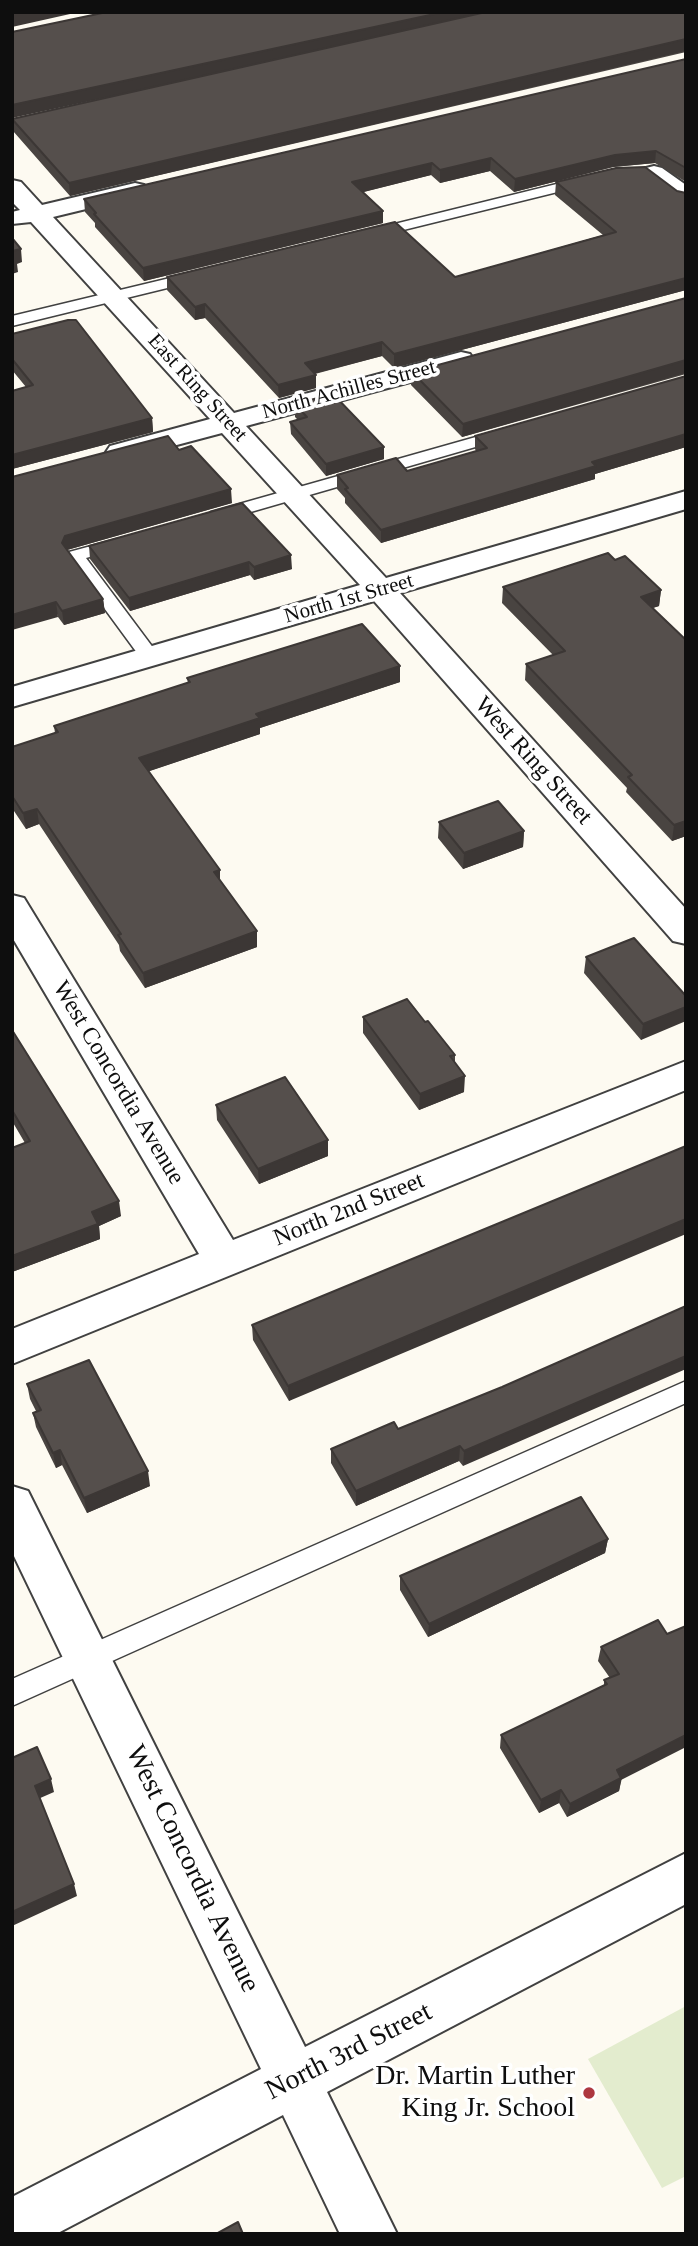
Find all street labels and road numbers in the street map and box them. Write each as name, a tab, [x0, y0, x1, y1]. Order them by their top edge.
street label: East Ring Street	[142, 329, 252, 447]
street label: North Achilles Street	[260, 355, 438, 425]
street label: North 1st Street	[282, 569, 416, 629]
street label: West Ring Street	[468, 691, 598, 831]
street label: West Concordia Avenue	[46, 976, 190, 1190]
street label: North 2nd Street	[269, 1167, 429, 1253]
street label: West Concordia Avenue	[118, 1740, 266, 1998]
street label: North 3rd Street	[260, 1996, 438, 2108]

